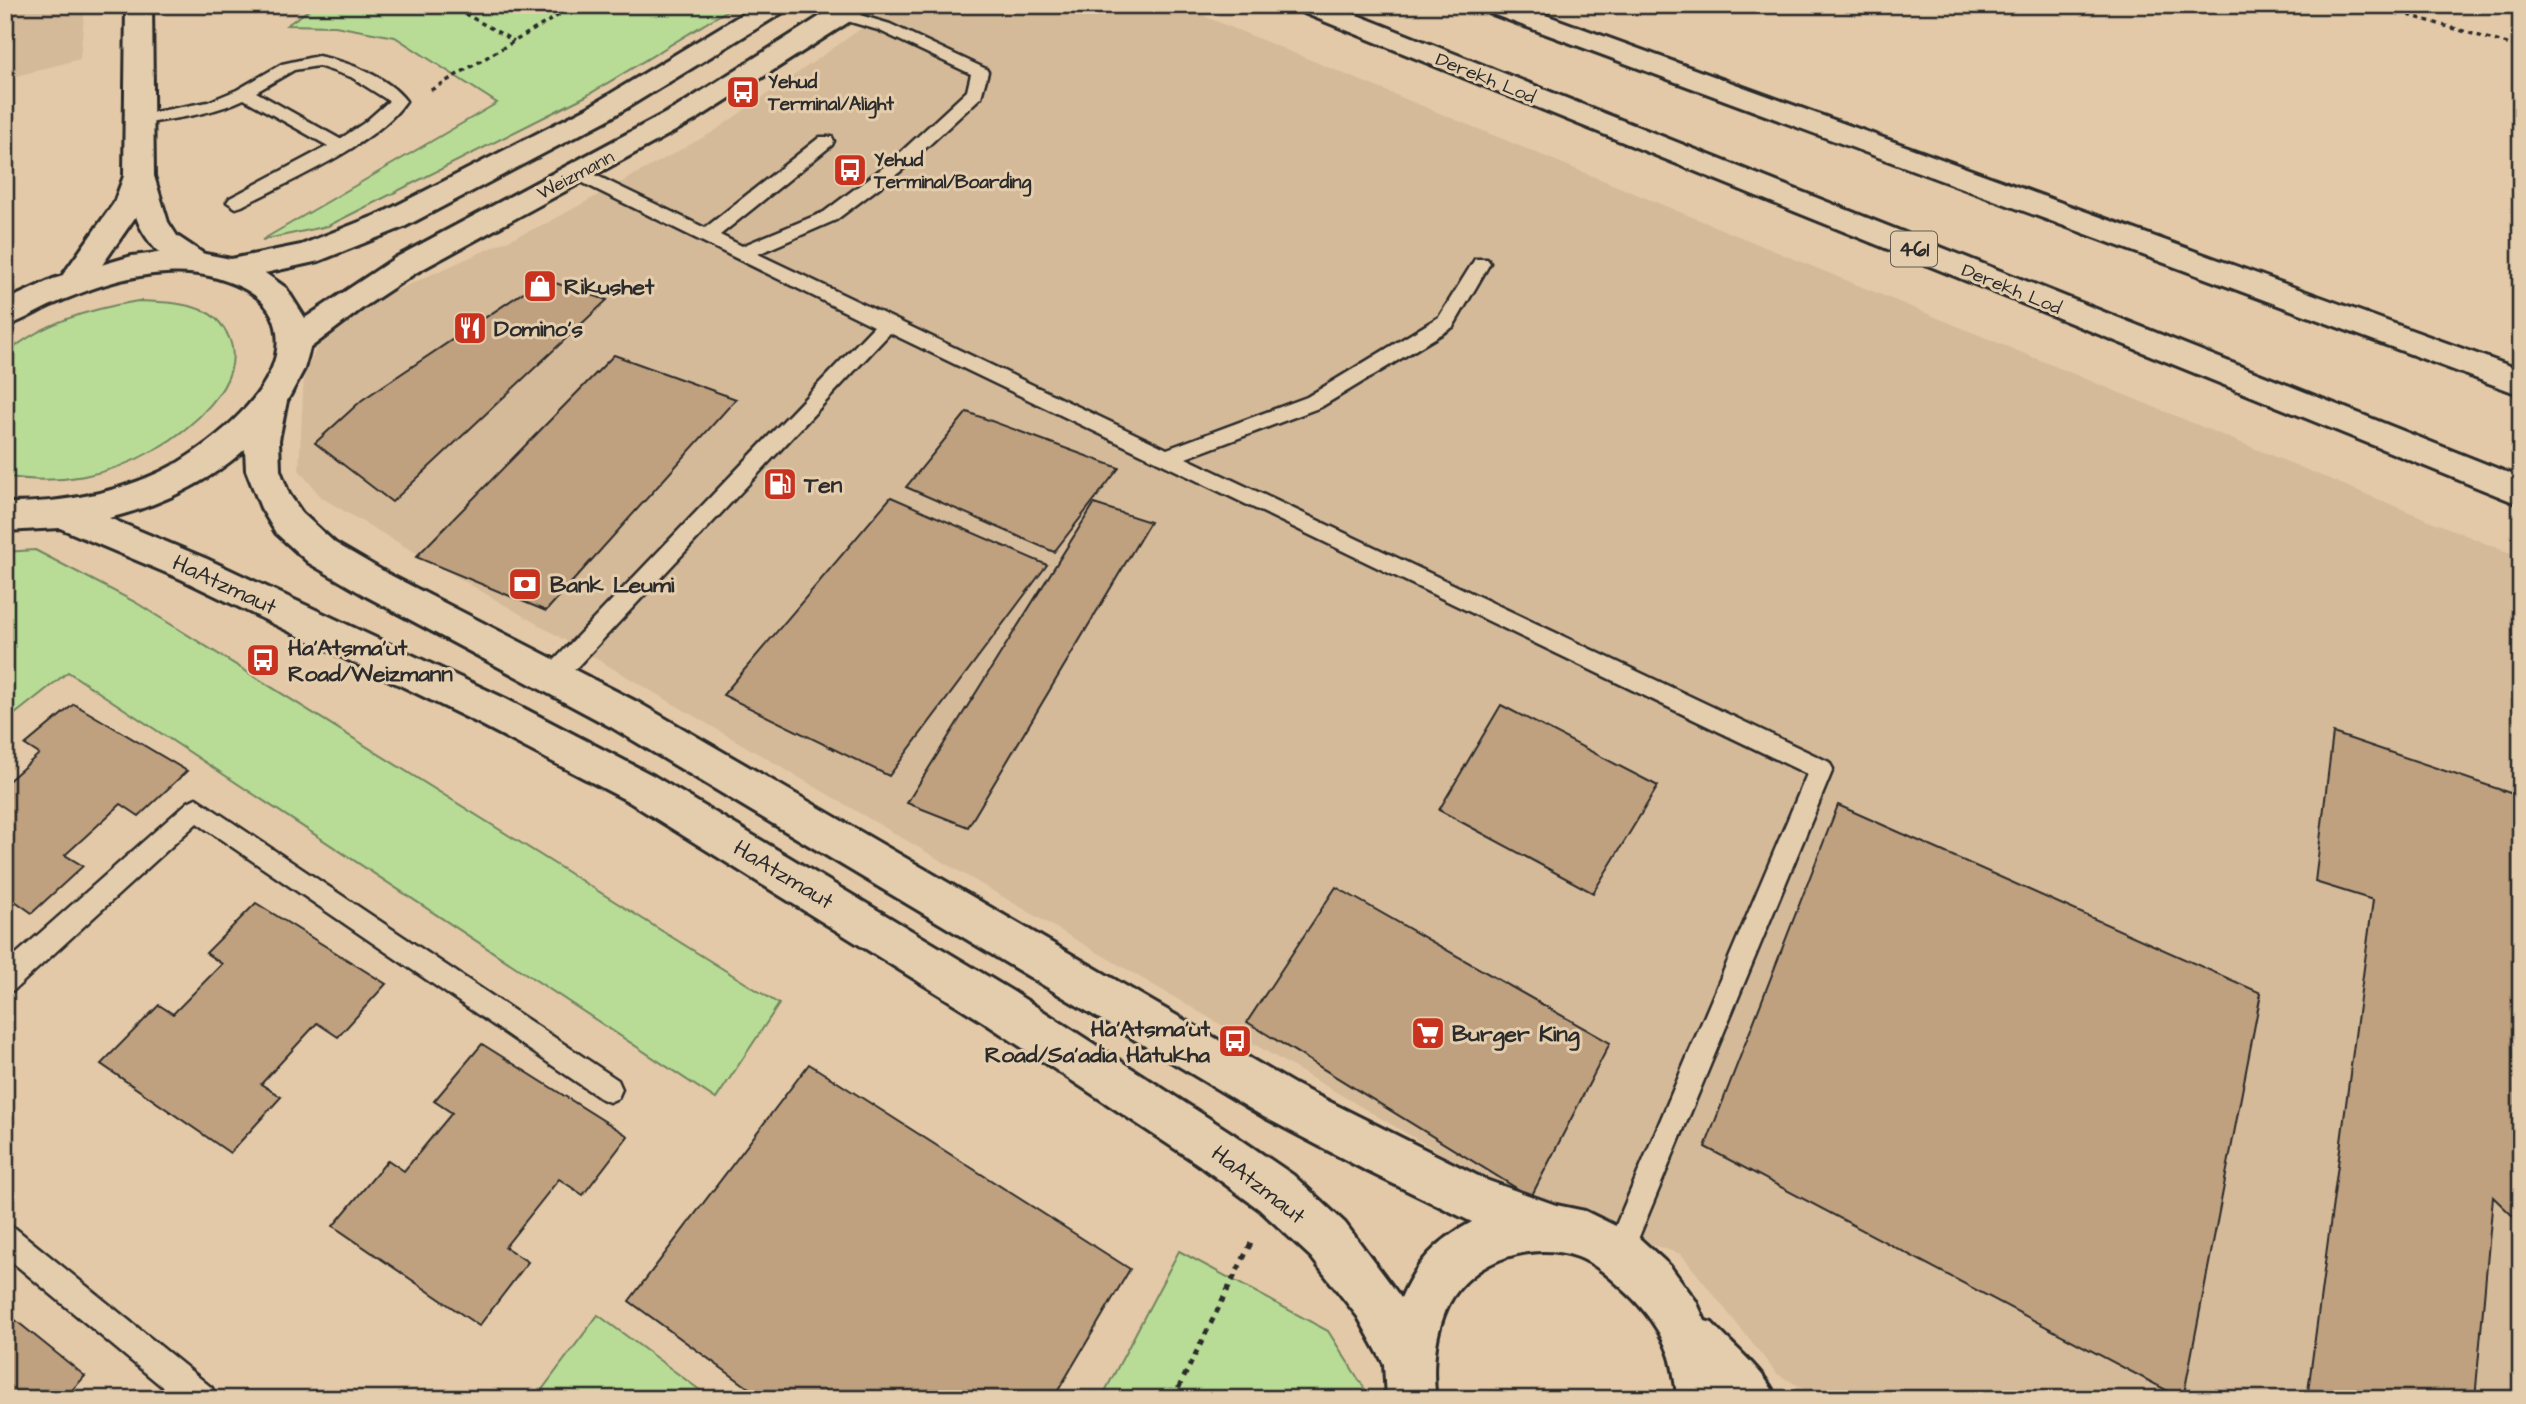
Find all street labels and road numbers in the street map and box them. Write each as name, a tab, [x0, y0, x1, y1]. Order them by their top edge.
street label: Derekh Lod	[1431, 46, 1540, 111]
street label: Weizmann	[532, 144, 619, 207]
road number: 461	[1891, 232, 1937, 266]
street label: Derekh Lod	[1957, 257, 2066, 322]
street label: HaAtzmaut	[167, 547, 283, 623]
street label: HaAtzmaut	[727, 832, 840, 918]
street label: HaAtzmaut	[1205, 1138, 1313, 1232]

